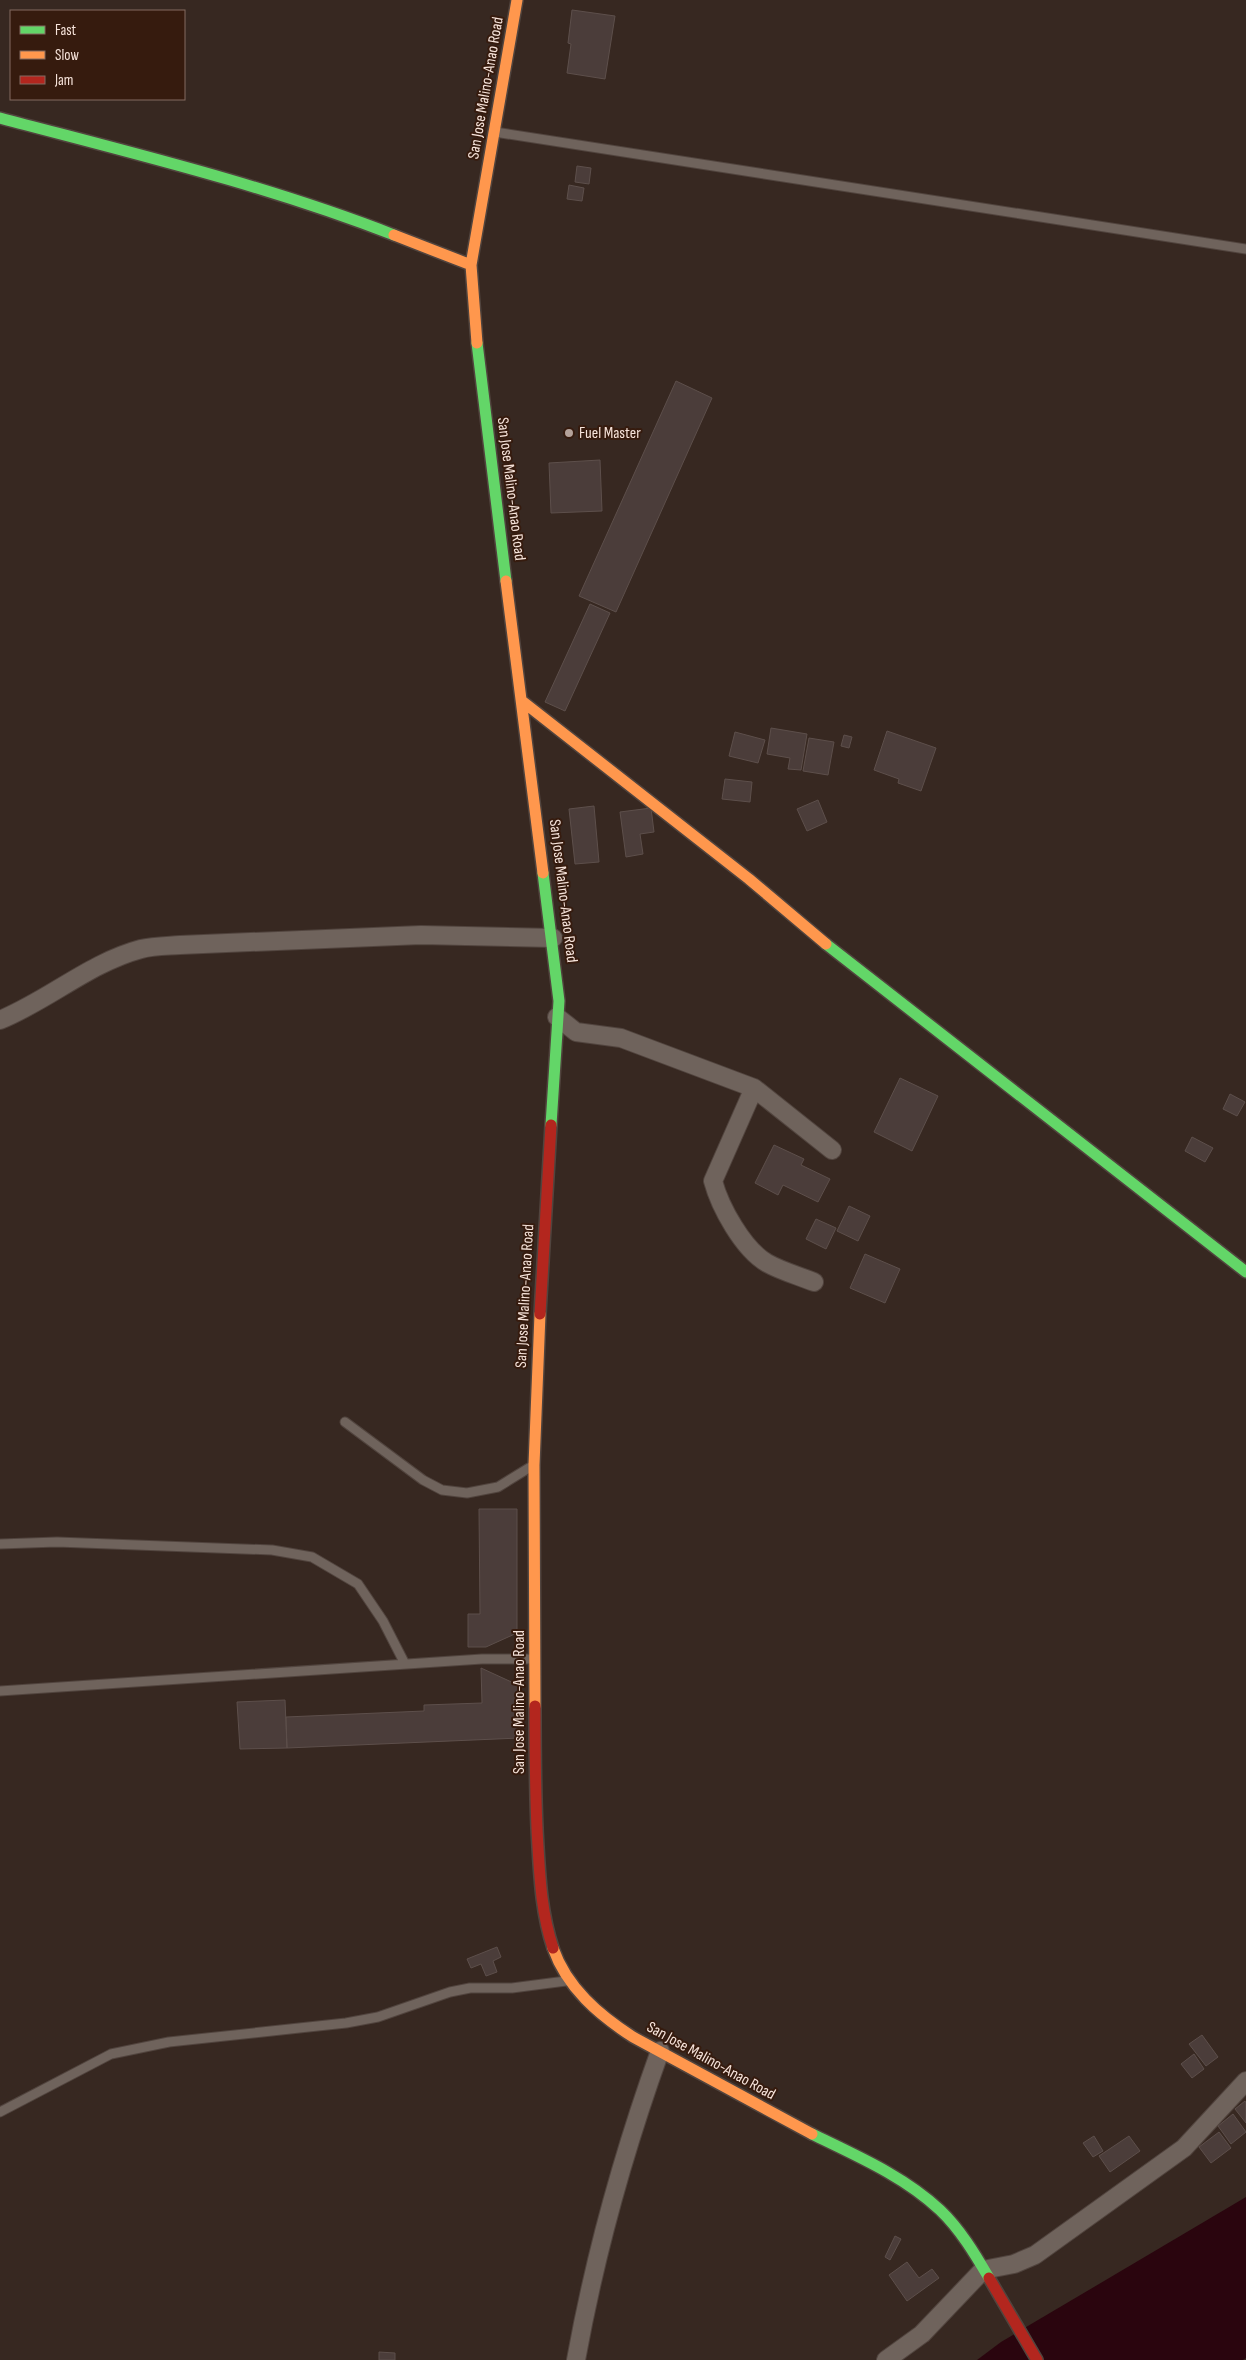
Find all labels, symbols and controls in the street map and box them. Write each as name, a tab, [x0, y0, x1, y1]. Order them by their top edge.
legend	[10, 10, 185, 100]
street label: San Jose Malino-Anao Road	[464, 15, 508, 161]
text: Fast	[55, 21, 77, 40]
text: Slow	[55, 46, 79, 65]
text: Jam	[54, 71, 73, 90]
street label: San Jose Malino-Anao Road	[493, 416, 529, 562]
place label: Fuel Master	[579, 424, 641, 443]
marker: Fuel Master	[563, 427, 575, 439]
street label: San Jose Malino-Anao Road	[545, 818, 581, 964]
street label: San Jose Malino-Anao Road	[512, 1224, 538, 1368]
street label: San Jose Malino-Anao Road	[510, 1630, 529, 1774]
street label: San Jose Malino-Anao Road	[643, 2018, 779, 2104]

